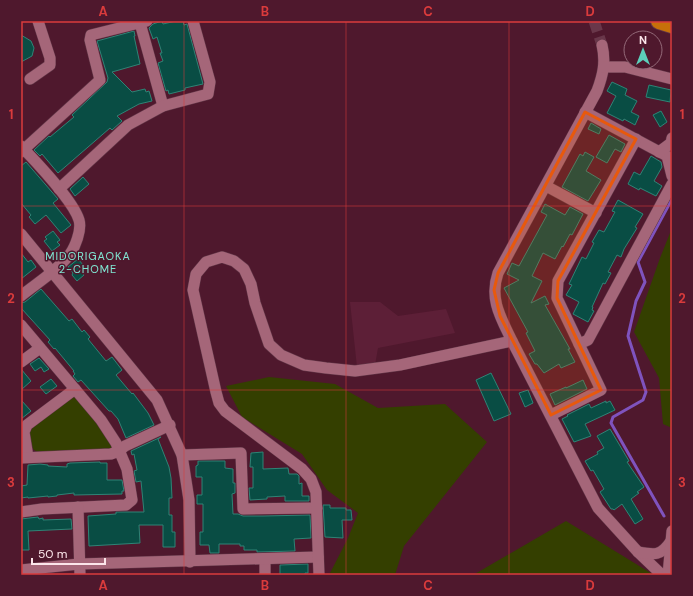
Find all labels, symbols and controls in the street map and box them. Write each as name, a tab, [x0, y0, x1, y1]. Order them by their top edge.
text: A	[98, 3, 108, 20]
text: B	[261, 3, 269, 20]
text: C	[423, 3, 433, 20]
text: D	[585, 3, 595, 20]
north arrow	[623, 30, 663, 70]
text: N	[639, 33, 647, 47]
text: 1	[9, 106, 13, 123]
text: 1	[680, 106, 684, 123]
district label: MIDORIGAOKA 2-CHOME	[45, 249, 131, 276]
text: 2	[7, 290, 15, 307]
text: 2	[678, 290, 686, 307]
text: 3	[7, 474, 15, 491]
text: 3	[678, 474, 686, 491]
scale bar	[32, 540, 105, 566]
text: 50 m	[38, 546, 67, 562]
text: A	[98, 577, 108, 594]
text: B	[261, 577, 269, 594]
text: C	[423, 577, 433, 594]
text: D	[585, 577, 595, 594]

